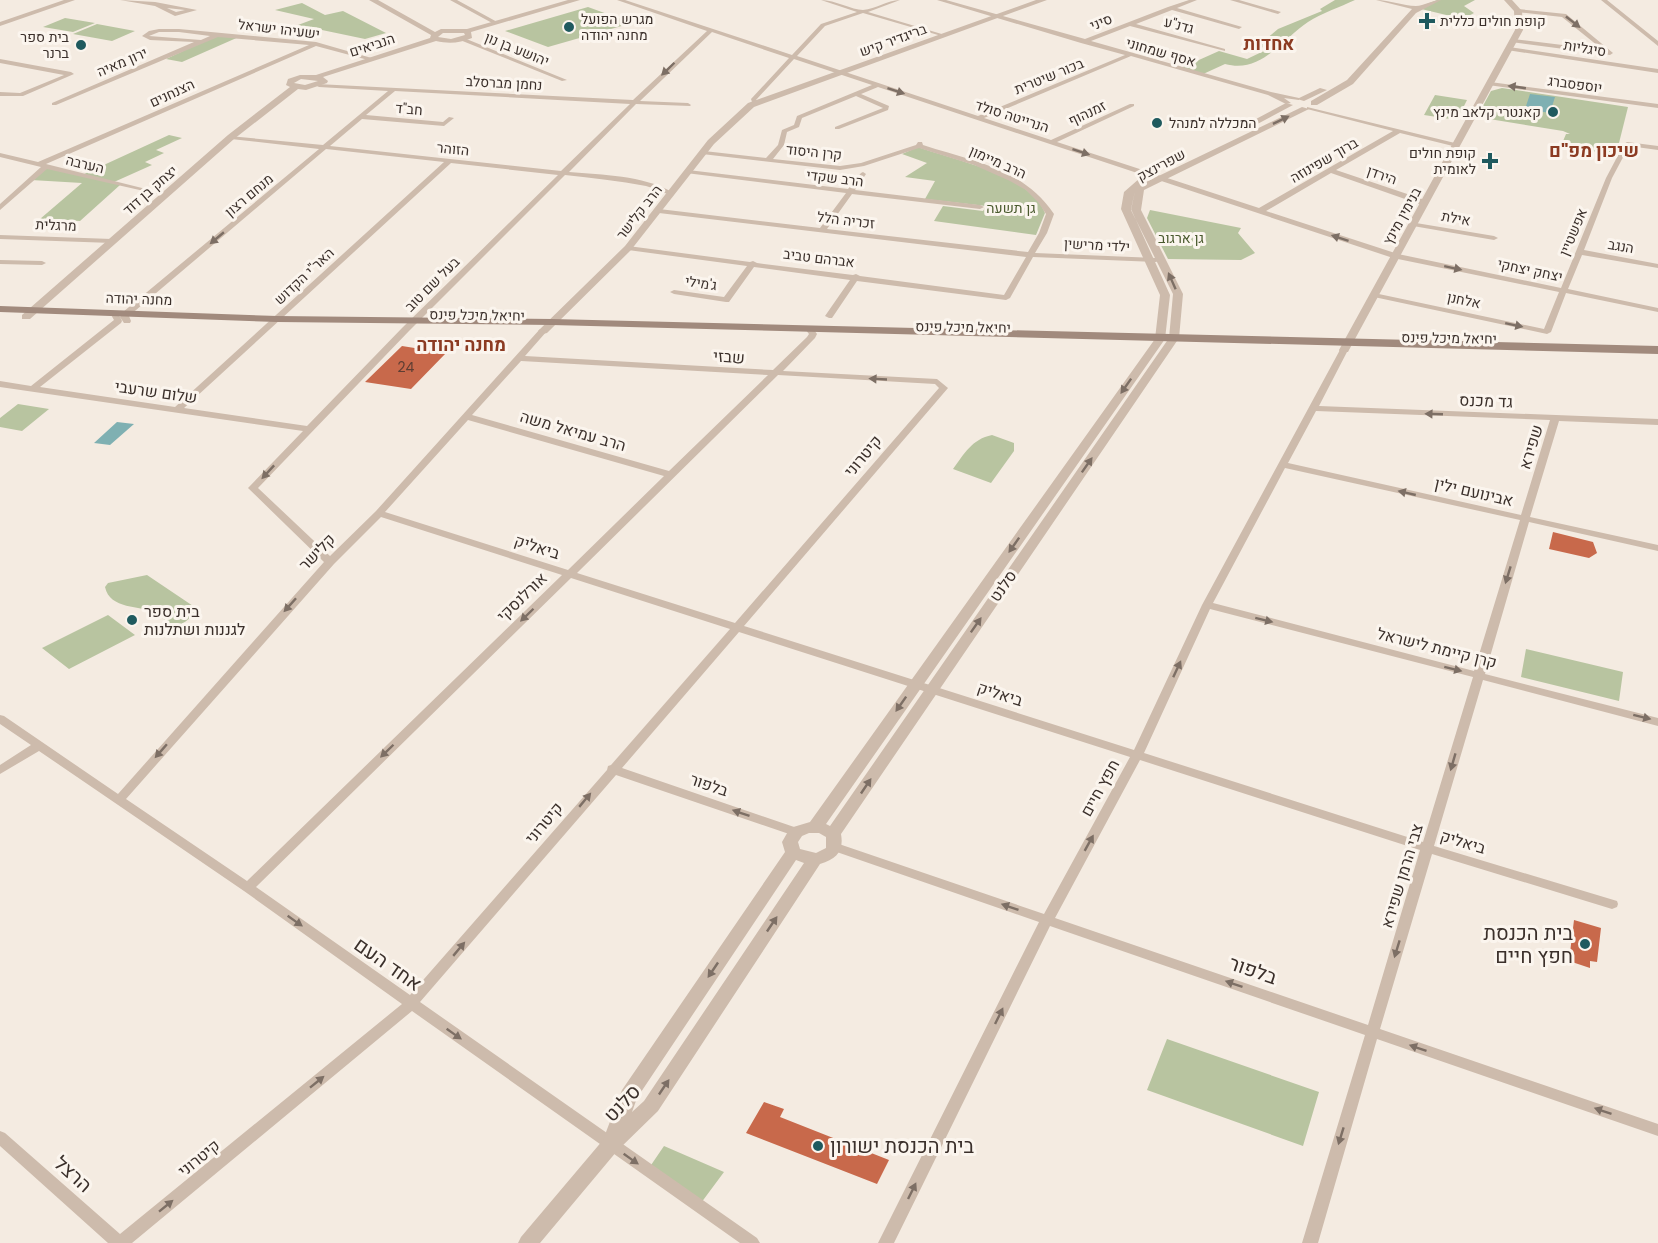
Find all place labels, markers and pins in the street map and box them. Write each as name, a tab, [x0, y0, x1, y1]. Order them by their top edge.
place label: מגרש הפועל מחנה יהודה	[581, 9, 653, 45]
place label: קופת חולים כללית	[1440, 11, 1546, 31]
marker: קופת חולים כללית	[1418, 12, 1436, 30]
marker: מגרש הפועל מחנה יהודה	[562, 20, 576, 34]
place label: בית ספר ברנר	[20, 27, 70, 63]
marker: בית ספר ברנר	[74, 38, 88, 52]
place label: קאנטרי קלאב מינץ	[1433, 102, 1541, 122]
marker: קאנטרי קלאב מינץ	[1546, 105, 1560, 119]
place label: המכללה למנהל	[1169, 113, 1257, 133]
marker: המכללה למנהל	[1150, 116, 1164, 130]
place label: קופת חולים לאומית	[1409, 143, 1476, 179]
marker: קופת חולים לאומית	[1481, 152, 1499, 170]
place label: בית ספר לגננות ושתלנות	[144, 600, 245, 641]
marker: בית ספר לגננות ושתלנות	[125, 613, 139, 627]
place label: בית הכנסת חפץ חיים	[1484, 919, 1573, 970]
marker: בית הכנסת חפץ חיים	[1578, 937, 1592, 951]
place label: בית הכנסת ישורון	[830, 1132, 974, 1160]
marker: בית הכנסת ישורון	[811, 1139, 825, 1153]

